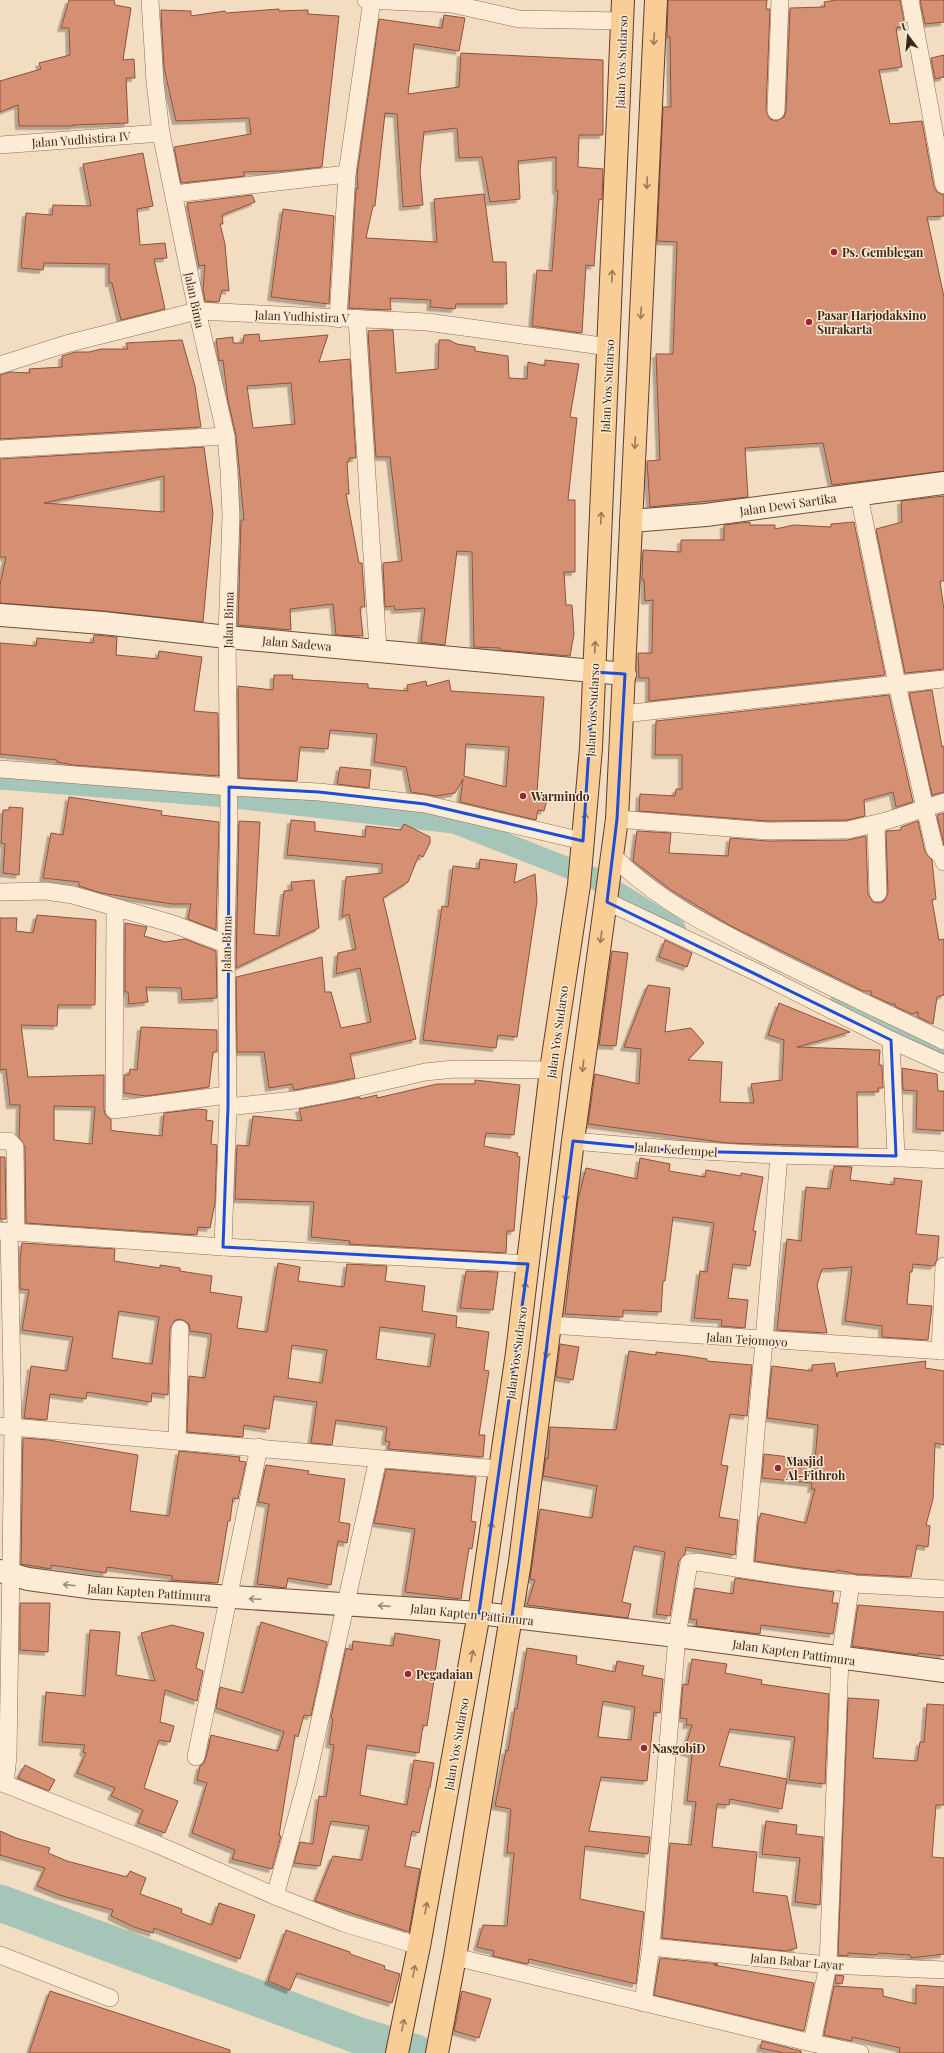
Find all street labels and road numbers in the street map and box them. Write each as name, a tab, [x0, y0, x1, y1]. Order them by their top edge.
street label: Jalan Yos Sudarso	[611, 14, 631, 110]
street label: Jalan Yudhistira IV	[30, 128, 131, 151]
street label: Jalan Bima	[181, 270, 209, 329]
street label: Jalan Yudhistira V	[253, 306, 350, 326]
street label: Jalan Yos Sudarso	[597, 338, 617, 434]
street label: Jalan Dewi Sartika	[738, 489, 837, 519]
street label: Jalan Bima	[219, 591, 236, 650]
street label: Jalan Sadewa	[261, 632, 332, 654]
street label: Jalan Yos Sudarso	[582, 662, 602, 758]
street label: Jalan Bima	[217, 915, 234, 974]
street label: Jalan Yos Sudarso	[542, 984, 572, 1080]
street label: Jalan Kedempel	[633, 1138, 719, 1160]
street label: Jalan Yos Sudarso	[501, 1305, 531, 1401]
street label: Jalan Tejomoyo	[705, 1328, 789, 1350]
street label: Jalan Kapten Pattimura	[86, 1580, 211, 1604]
street label: Jalan Kapten Pattimura	[409, 1599, 534, 1628]
street label: Jalan Kapten Pattimura	[731, 1635, 856, 1669]
street label: Jalan Yos Sudarso	[440, 1696, 472, 1793]
street label: Jalan Babar Layar	[749, 1949, 845, 1973]

